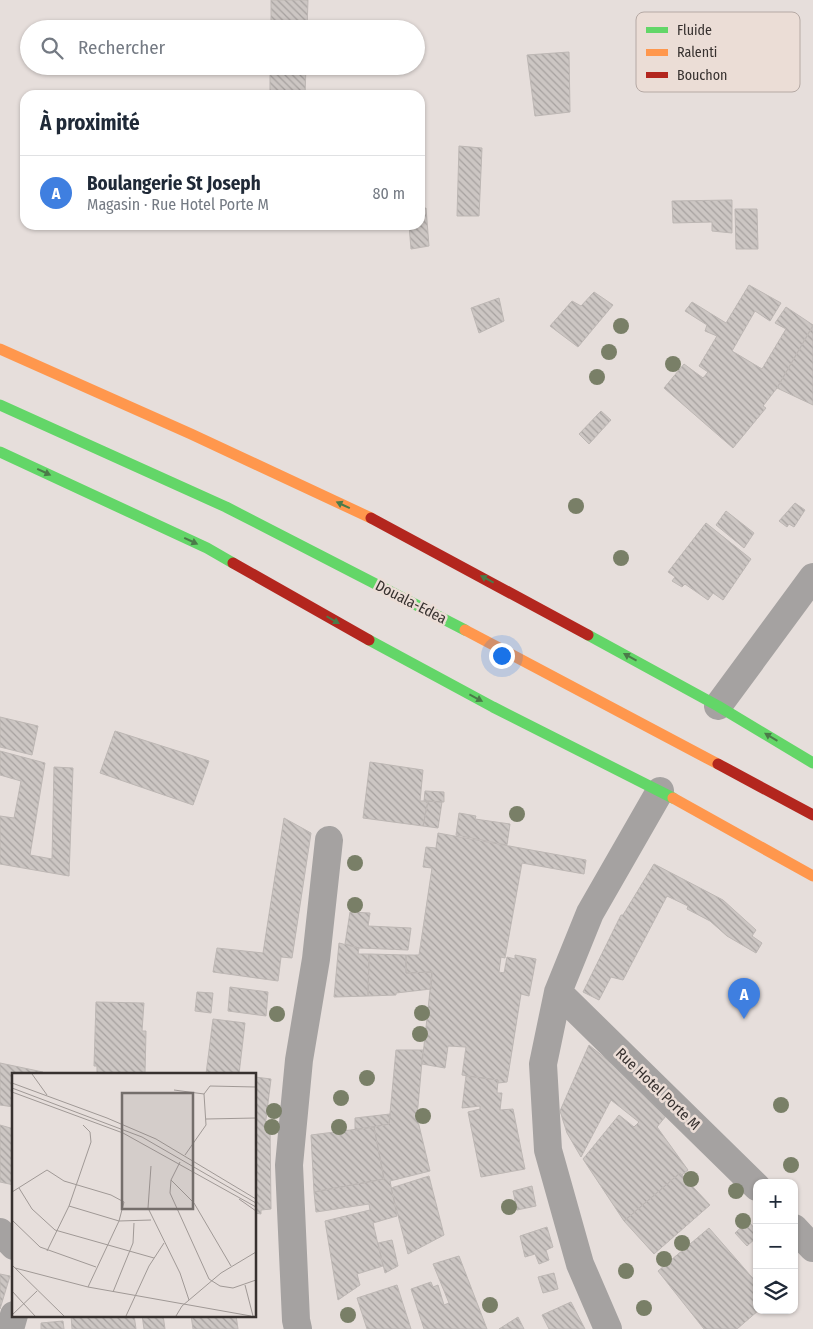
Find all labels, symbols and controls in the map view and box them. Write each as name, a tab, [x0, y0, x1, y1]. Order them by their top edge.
legend	[636, 12, 800, 92]
search box	[20, 20, 425, 75]
text: Fluide	[677, 22, 712, 39]
icon: search	[38, 34, 66, 62]
text: Rechercher	[78, 36, 165, 59]
text: Ralenti	[677, 44, 717, 61]
text: Bouchon	[677, 67, 727, 84]
text: À proximité	[40, 110, 140, 136]
text: Boulangerie St Joseph	[87, 172, 261, 195]
text: A	[52, 184, 60, 203]
text: 80 m	[373, 184, 405, 203]
text: Magasin · Rue Hotel Porte M	[87, 195, 269, 214]
one-way arrow	[37, 467, 52, 476]
one-way arrow	[336, 501, 350, 509]
one-way arrow	[184, 537, 198, 545]
one-way arrow	[481, 575, 494, 584]
street label: Douala-Edea	[372, 576, 450, 628]
one-way arrow	[327, 616, 340, 625]
your location	[489, 643, 515, 669]
one-way arrow	[623, 653, 637, 661]
one-way arrow	[469, 694, 483, 702]
one-way arrow	[765, 733, 778, 742]
pin: A	[728, 978, 760, 1019]
street label: Rue Hotel Porte M	[612, 1044, 704, 1134]
inset map	[12, 1073, 256, 1316]
map controls	[753, 1179, 798, 1314]
button: +	[753, 1179, 798, 1224]
button: −	[753, 1224, 798, 1269]
button: layers	[753, 1269, 798, 1314]

